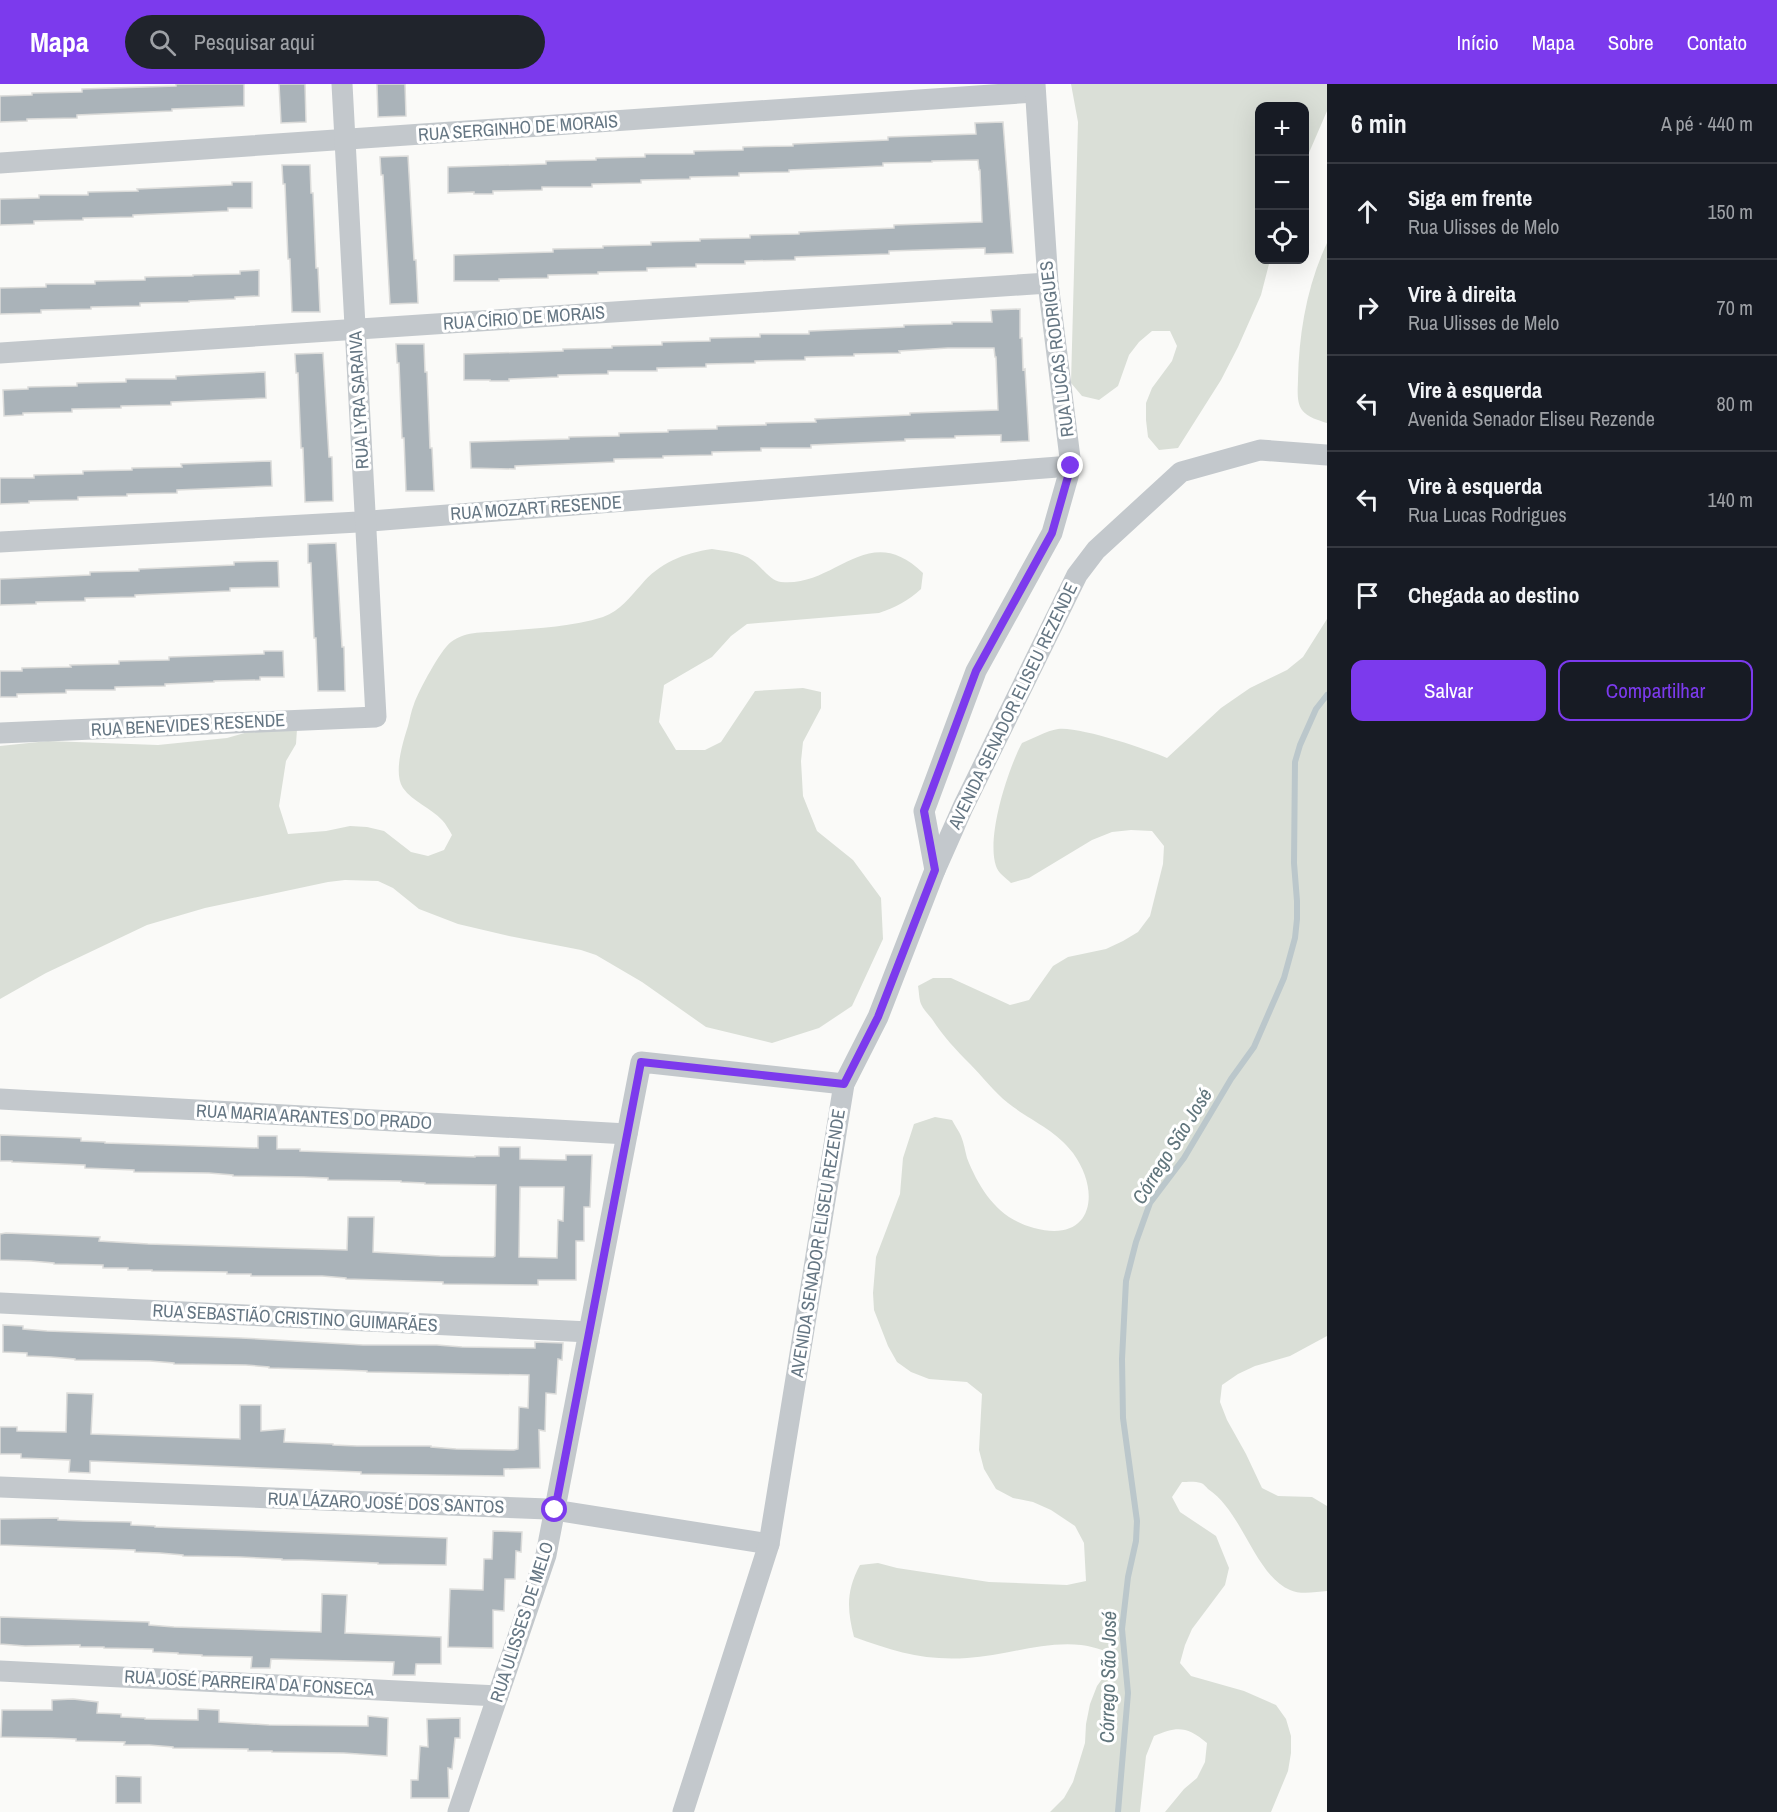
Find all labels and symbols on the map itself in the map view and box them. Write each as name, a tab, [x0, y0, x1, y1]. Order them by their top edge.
street label: RUA SERGINHO DE MORAIS	[417, 108, 619, 147]
street label: RUA LUCAS RODRIGUES	[1033, 259, 1080, 439]
street label: RUA CÍRIO DE MORAIS	[442, 299, 606, 336]
street label: RUA LYRA SARAIVA	[342, 330, 375, 470]
route end	[1057, 452, 1083, 478]
street label: RUA MOZART RESENDE	[449, 489, 622, 526]
street label: AVENIDA SENADOR ELISEU REZENDE	[941, 578, 1083, 834]
street label: RUA BENEVIDES RESENDE	[90, 707, 286, 742]
water label: Córrego São José	[1125, 1083, 1218, 1209]
street label: RUA MARIA ARANTES DO PRADO	[195, 1098, 433, 1135]
street label: AVENIDA SENADOR ELISEU REZENDE	[784, 1107, 851, 1380]
street label: RUA SEBASTIÃO CRISTINO GUIMARÃES	[152, 1298, 438, 1337]
street label: RUA LÁZARO JOSÉ DOS SANTOS	[267, 1486, 505, 1519]
route start	[541, 1496, 567, 1522]
street label: RUA ULISSES DE MELO	[484, 1538, 559, 1705]
water label: Córrego São José	[1093, 1611, 1122, 1743]
street label: RUA JOSÉ PARREIRA DA FONSECA	[124, 1663, 375, 1702]

